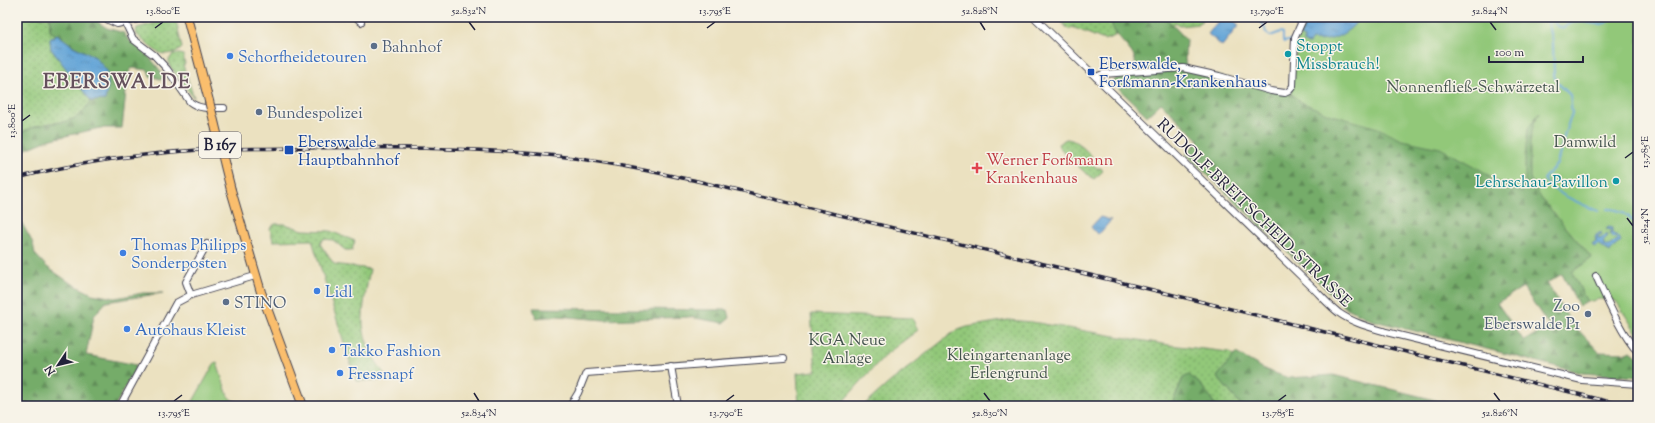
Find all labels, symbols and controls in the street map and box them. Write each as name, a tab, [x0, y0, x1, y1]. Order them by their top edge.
text: 13.800°E	[146, 4, 180, 19]
text: 52.832°N	[451, 4, 486, 19]
text: 13.795°E	[699, 4, 731, 19]
text: 52.828°N	[961, 4, 998, 19]
text: 13.790°E	[1250, 4, 1284, 19]
text: 52.824°N	[1471, 4, 1508, 19]
place label: Stoppt Missbrauch!	[1296, 36, 1380, 77]
place label: Bahnhof	[382, 37, 443, 60]
scale bar	[1489, 38, 1583, 64]
marker: Bahnhof	[369, 41, 379, 51]
text: 100 m	[1495, 44, 1524, 62]
place label: Schorfheidetouren	[238, 47, 367, 70]
marker: Stoppt Missbrauch!	[1283, 49, 1293, 59]
marker: Schorfheidetouren	[225, 51, 235, 61]
place label: Eberswalde, Forßmann-Krankenhaus	[1099, 54, 1267, 95]
marker: Eberswalde, Forßmann-Krankenhaus	[1086, 67, 1096, 77]
district label: EBERSWALDE	[43, 69, 191, 98]
park label: Nonnenfließ-Schwärzetal	[1386, 77, 1560, 100]
place label: Bundespolizei	[267, 103, 363, 126]
text: 13.800°E	[5, 104, 20, 138]
marker: Bundespolizei	[254, 107, 264, 117]
street label: RUDOLF-BREITSCHEID-STRASSE	[1151, 114, 1356, 314]
road number: B 167	[199, 132, 241, 158]
place label: Eberswalde Hauptbahnhof	[298, 132, 401, 173]
park label: Damwild	[1554, 132, 1616, 155]
text: 13.785°E	[1638, 136, 1653, 168]
marker: Eberswalde Hauptbahnhof	[283, 144, 295, 156]
place label: Werner Forßmann Krankenhaus	[986, 150, 1114, 191]
marker: Werner Forßmann Krankenhaus	[971, 162, 983, 174]
place label: Lehrschau-Pavillon	[1475, 172, 1609, 195]
marker: Lehrschau-Pavillon	[1611, 176, 1621, 186]
text: 52.824°N	[1638, 208, 1653, 245]
place label: Thomas Philipps Sonderposten	[131, 235, 246, 276]
marker: Thomas Philipps Sonderposten	[118, 248, 128, 258]
place label: Lidl	[325, 282, 353, 305]
marker: Lidl	[312, 286, 322, 296]
place label: STINO	[234, 293, 286, 316]
place label: Zoo Eberswalde P1	[1484, 296, 1581, 337]
marker: STINO	[221, 297, 231, 307]
marker: Zoo Eberswalde P1	[1583, 309, 1593, 319]
place label: Autohaus Kleist	[135, 320, 246, 343]
marker: Autohaus Kleist	[122, 324, 132, 334]
park label: KGA Neue Anlage	[808, 330, 886, 371]
place label: Takko Fashion	[340, 341, 441, 364]
north arrow	[38, 345, 78, 385]
marker: Takko Fashion	[327, 345, 337, 355]
park label: Kleingartenanlage Erlengrund	[947, 345, 1071, 386]
text: N	[41, 362, 60, 379]
place label: Fressnapf	[348, 364, 415, 387]
marker: Fressnapf	[335, 368, 345, 378]
text: 13.795°E	[158, 406, 190, 421]
text: 52.834°N	[460, 406, 497, 421]
text: 13.790°E	[709, 406, 743, 421]
text: 52.830°N	[971, 406, 1008, 421]
text: 13.785°E	[1262, 406, 1294, 421]
text: 52.826°N	[1481, 406, 1518, 421]

